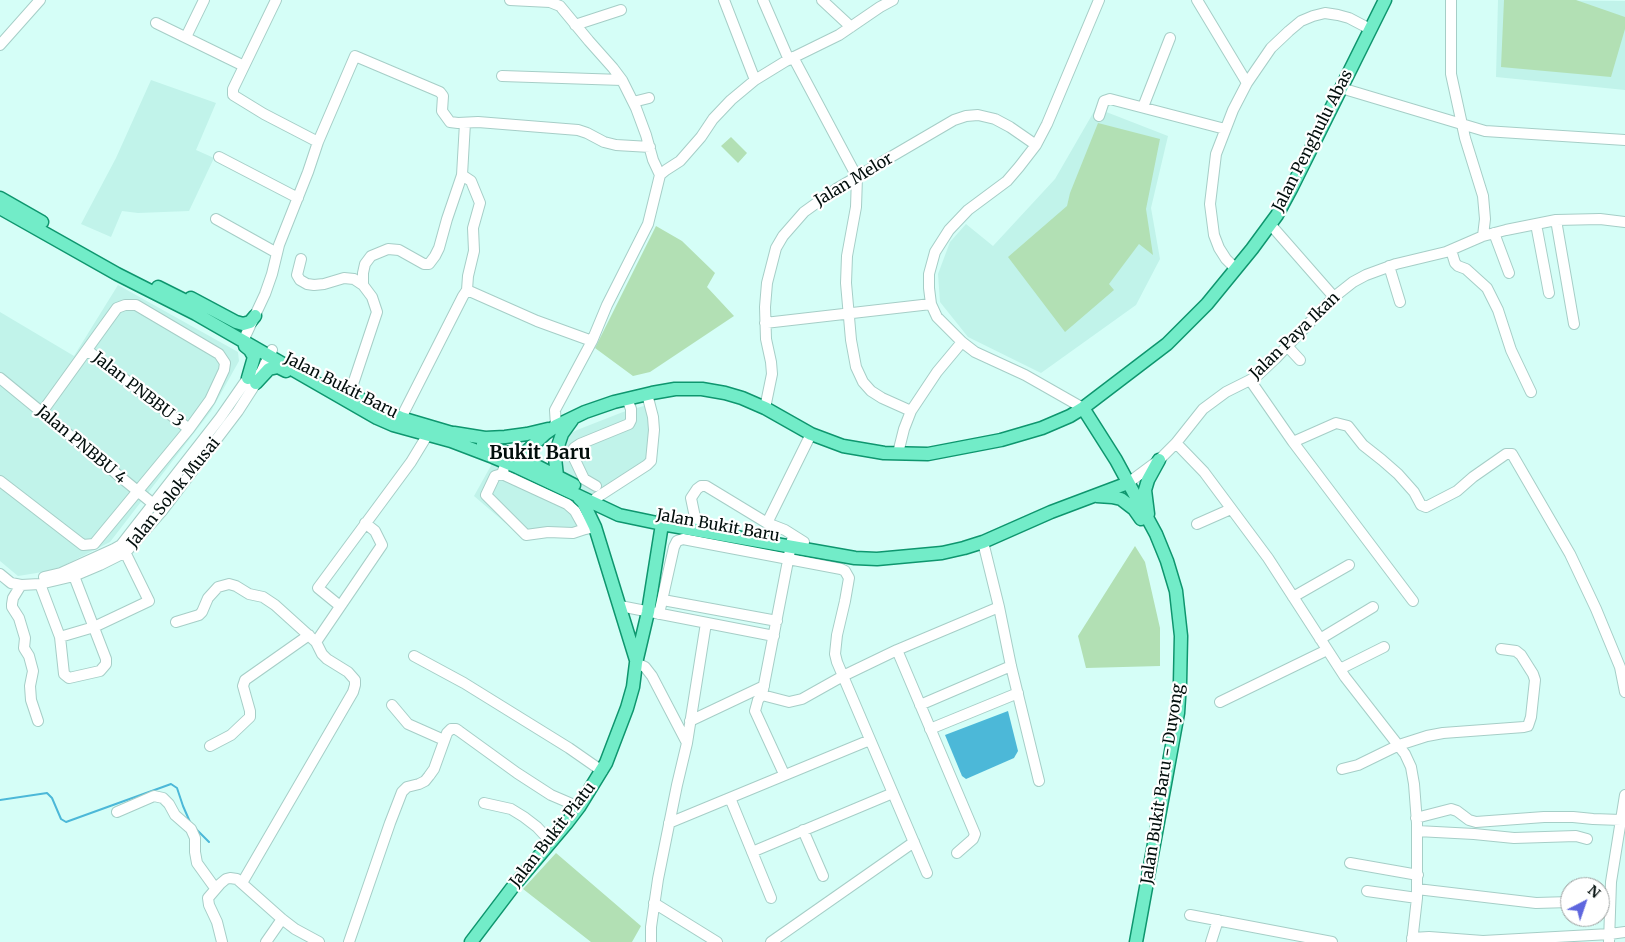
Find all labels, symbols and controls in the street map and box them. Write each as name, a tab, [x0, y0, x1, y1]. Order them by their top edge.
street label: Jalan Penghulu Abas	[1269, 67, 1357, 215]
street label: Jalan Melor	[812, 149, 896, 211]
street label: Jalan Paya Ikan	[1246, 288, 1344, 384]
street label: Jalan PNBBU 3	[89, 348, 187, 432]
street label: Jalan Bukit Baru	[281, 349, 401, 423]
street label: Jalan PNBBU 4	[32, 402, 130, 488]
street label: Jalan Solok Musai	[124, 434, 224, 552]
district label: Bukit Baru	[489, 443, 591, 465]
street label: Jalan Bukit Baru	[655, 506, 781, 546]
street label: Jalan Bukit Baru - Duyong	[1138, 683, 1188, 885]
street label: Jalan Bukit Piatu	[506, 779, 600, 891]
north arrow	[1560, 877, 1610, 927]
text: N	[1584, 881, 1604, 902]

